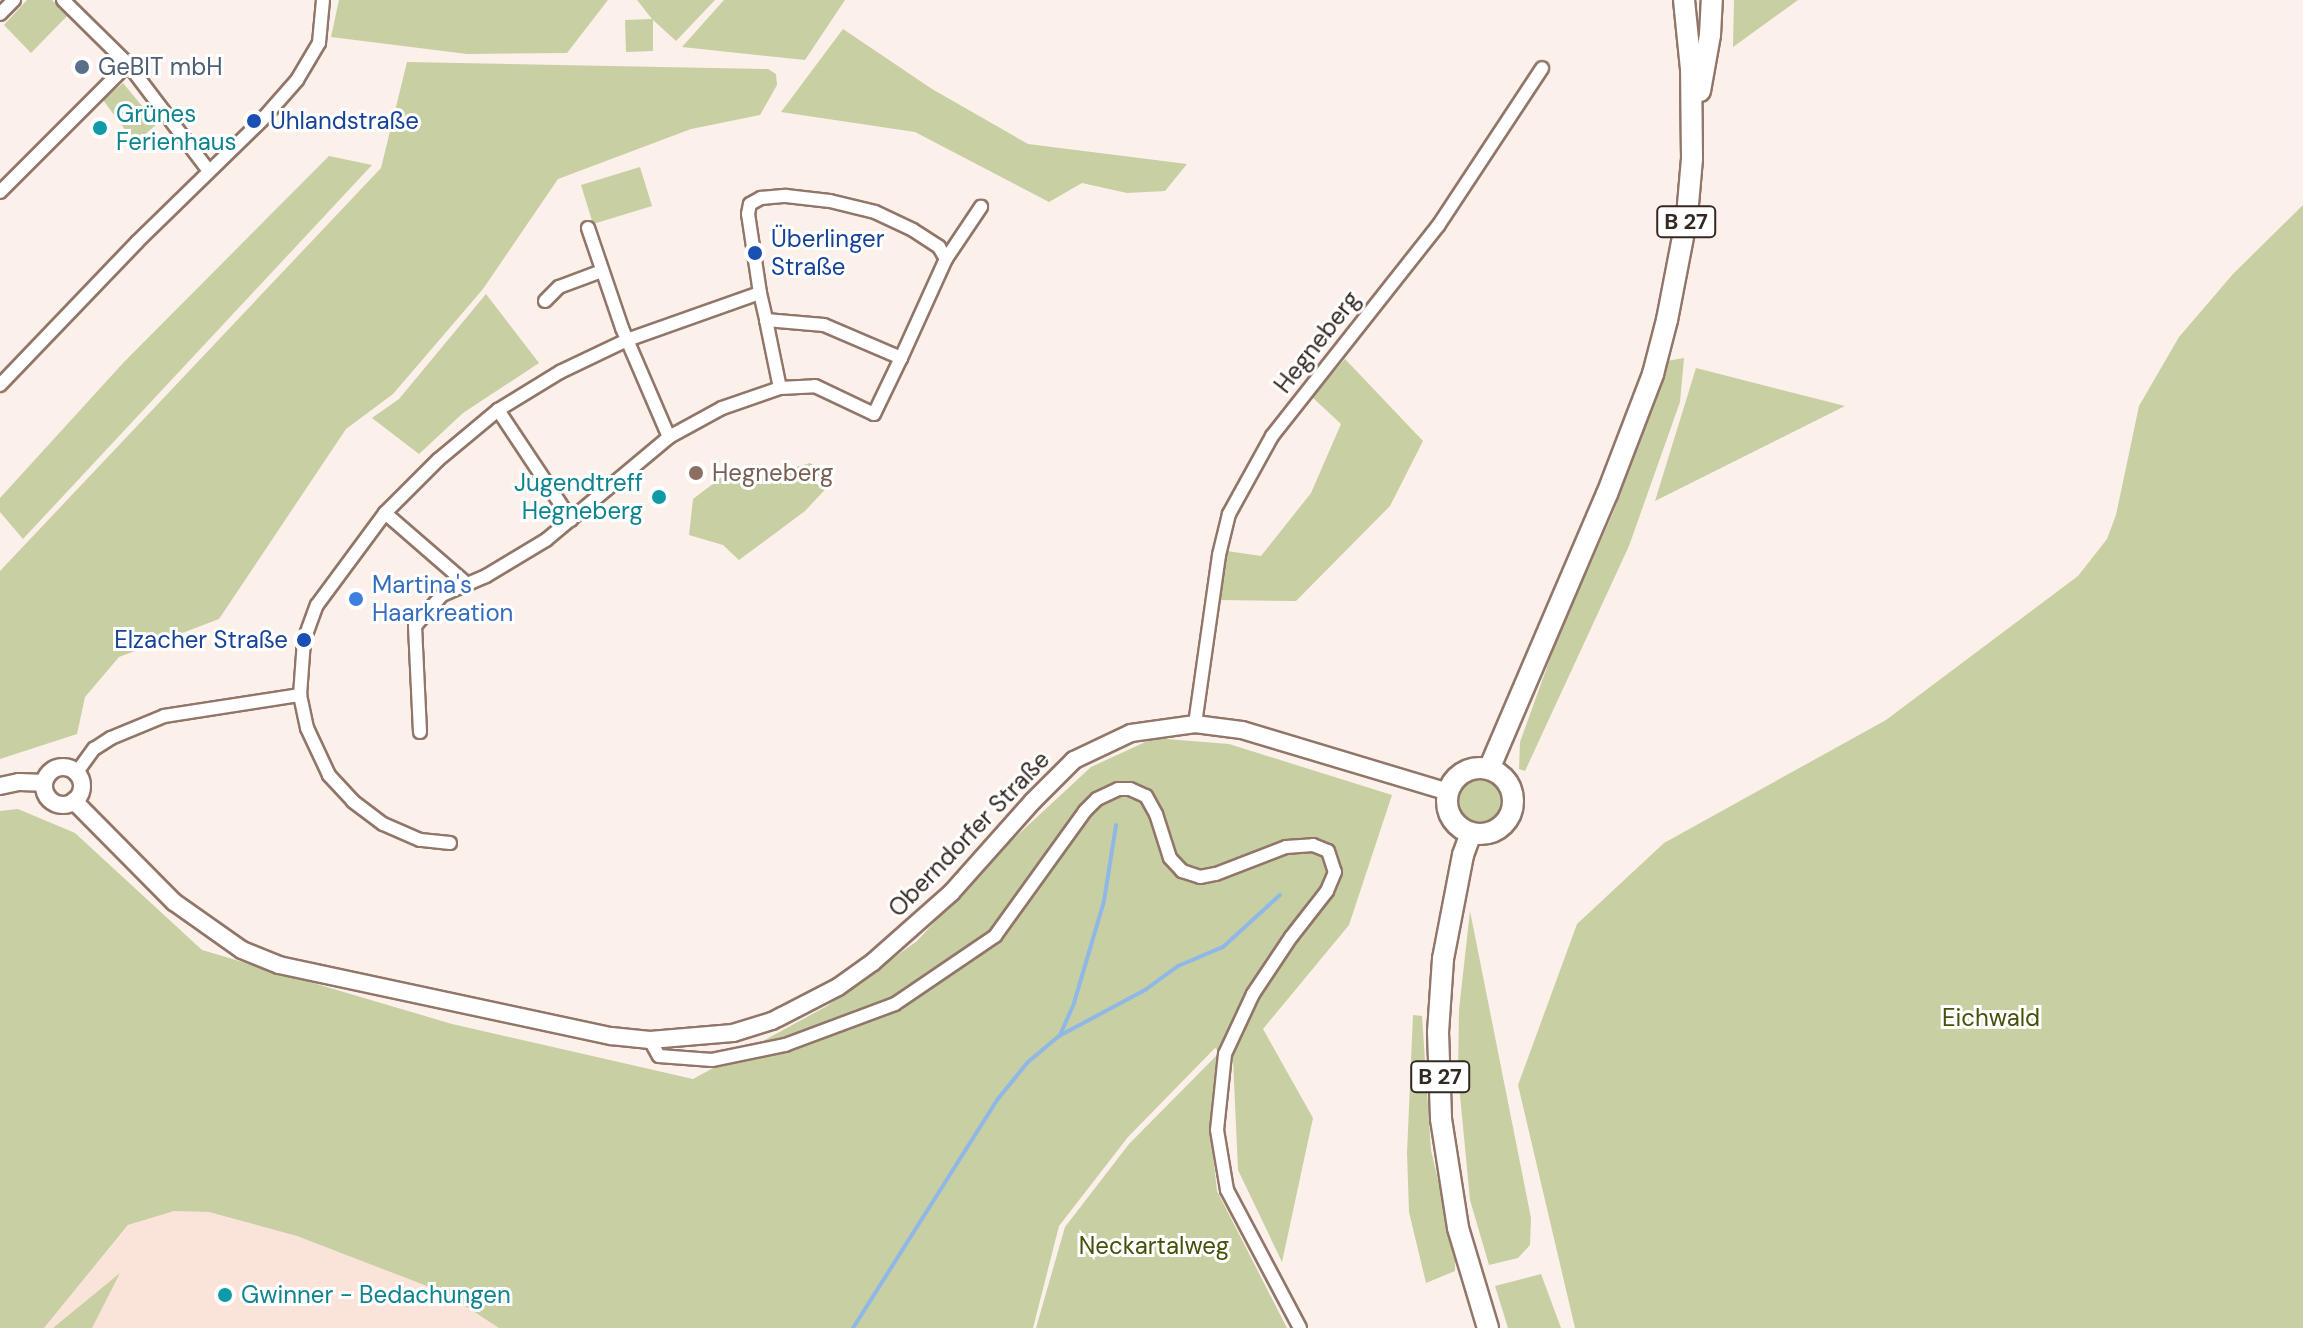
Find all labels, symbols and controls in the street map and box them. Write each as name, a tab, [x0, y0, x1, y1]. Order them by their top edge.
place label: GeBIT mbH	[98, 53, 223, 81]
marker: GeBIT mbH	[73, 58, 91, 76]
place label: Grünes Ferienhaus	[116, 100, 237, 156]
place label: Uhlandstraße	[270, 107, 419, 135]
marker: Uhlandstraße	[245, 112, 263, 130]
marker: Grünes Ferienhaus	[91, 119, 109, 137]
road number: B 27	[1656, 204, 1716, 240]
place label: Überlinger Straße	[771, 225, 885, 281]
marker: Überlinger Straße	[746, 244, 764, 262]
street label: Hegneberg	[1268, 285, 1366, 399]
place label: Hegneberg	[712, 459, 833, 487]
marker: Hegneberg	[687, 464, 705, 482]
place label: Jugendtreff Hegneberg	[514, 469, 643, 525]
marker: Jugendtreff Hegneberg	[650, 488, 668, 506]
place label: Martina's Haarkreation	[372, 571, 513, 627]
marker: Martina's Haarkreation	[347, 590, 365, 608]
place label: Elzacher Straße	[114, 626, 288, 654]
marker: Elzacher Straße	[295, 631, 313, 649]
street label: Oberndorfer Straße	[883, 745, 1055, 923]
park label: Eichwald	[1942, 1004, 2040, 1032]
road number: B 27	[1410, 1059, 1470, 1095]
park label: Neckartalweg	[1079, 1232, 1229, 1260]
place label: Gwinner - Bedachungen	[241, 1281, 511, 1309]
marker: Gwinner - Bedachungen	[216, 1286, 234, 1304]

